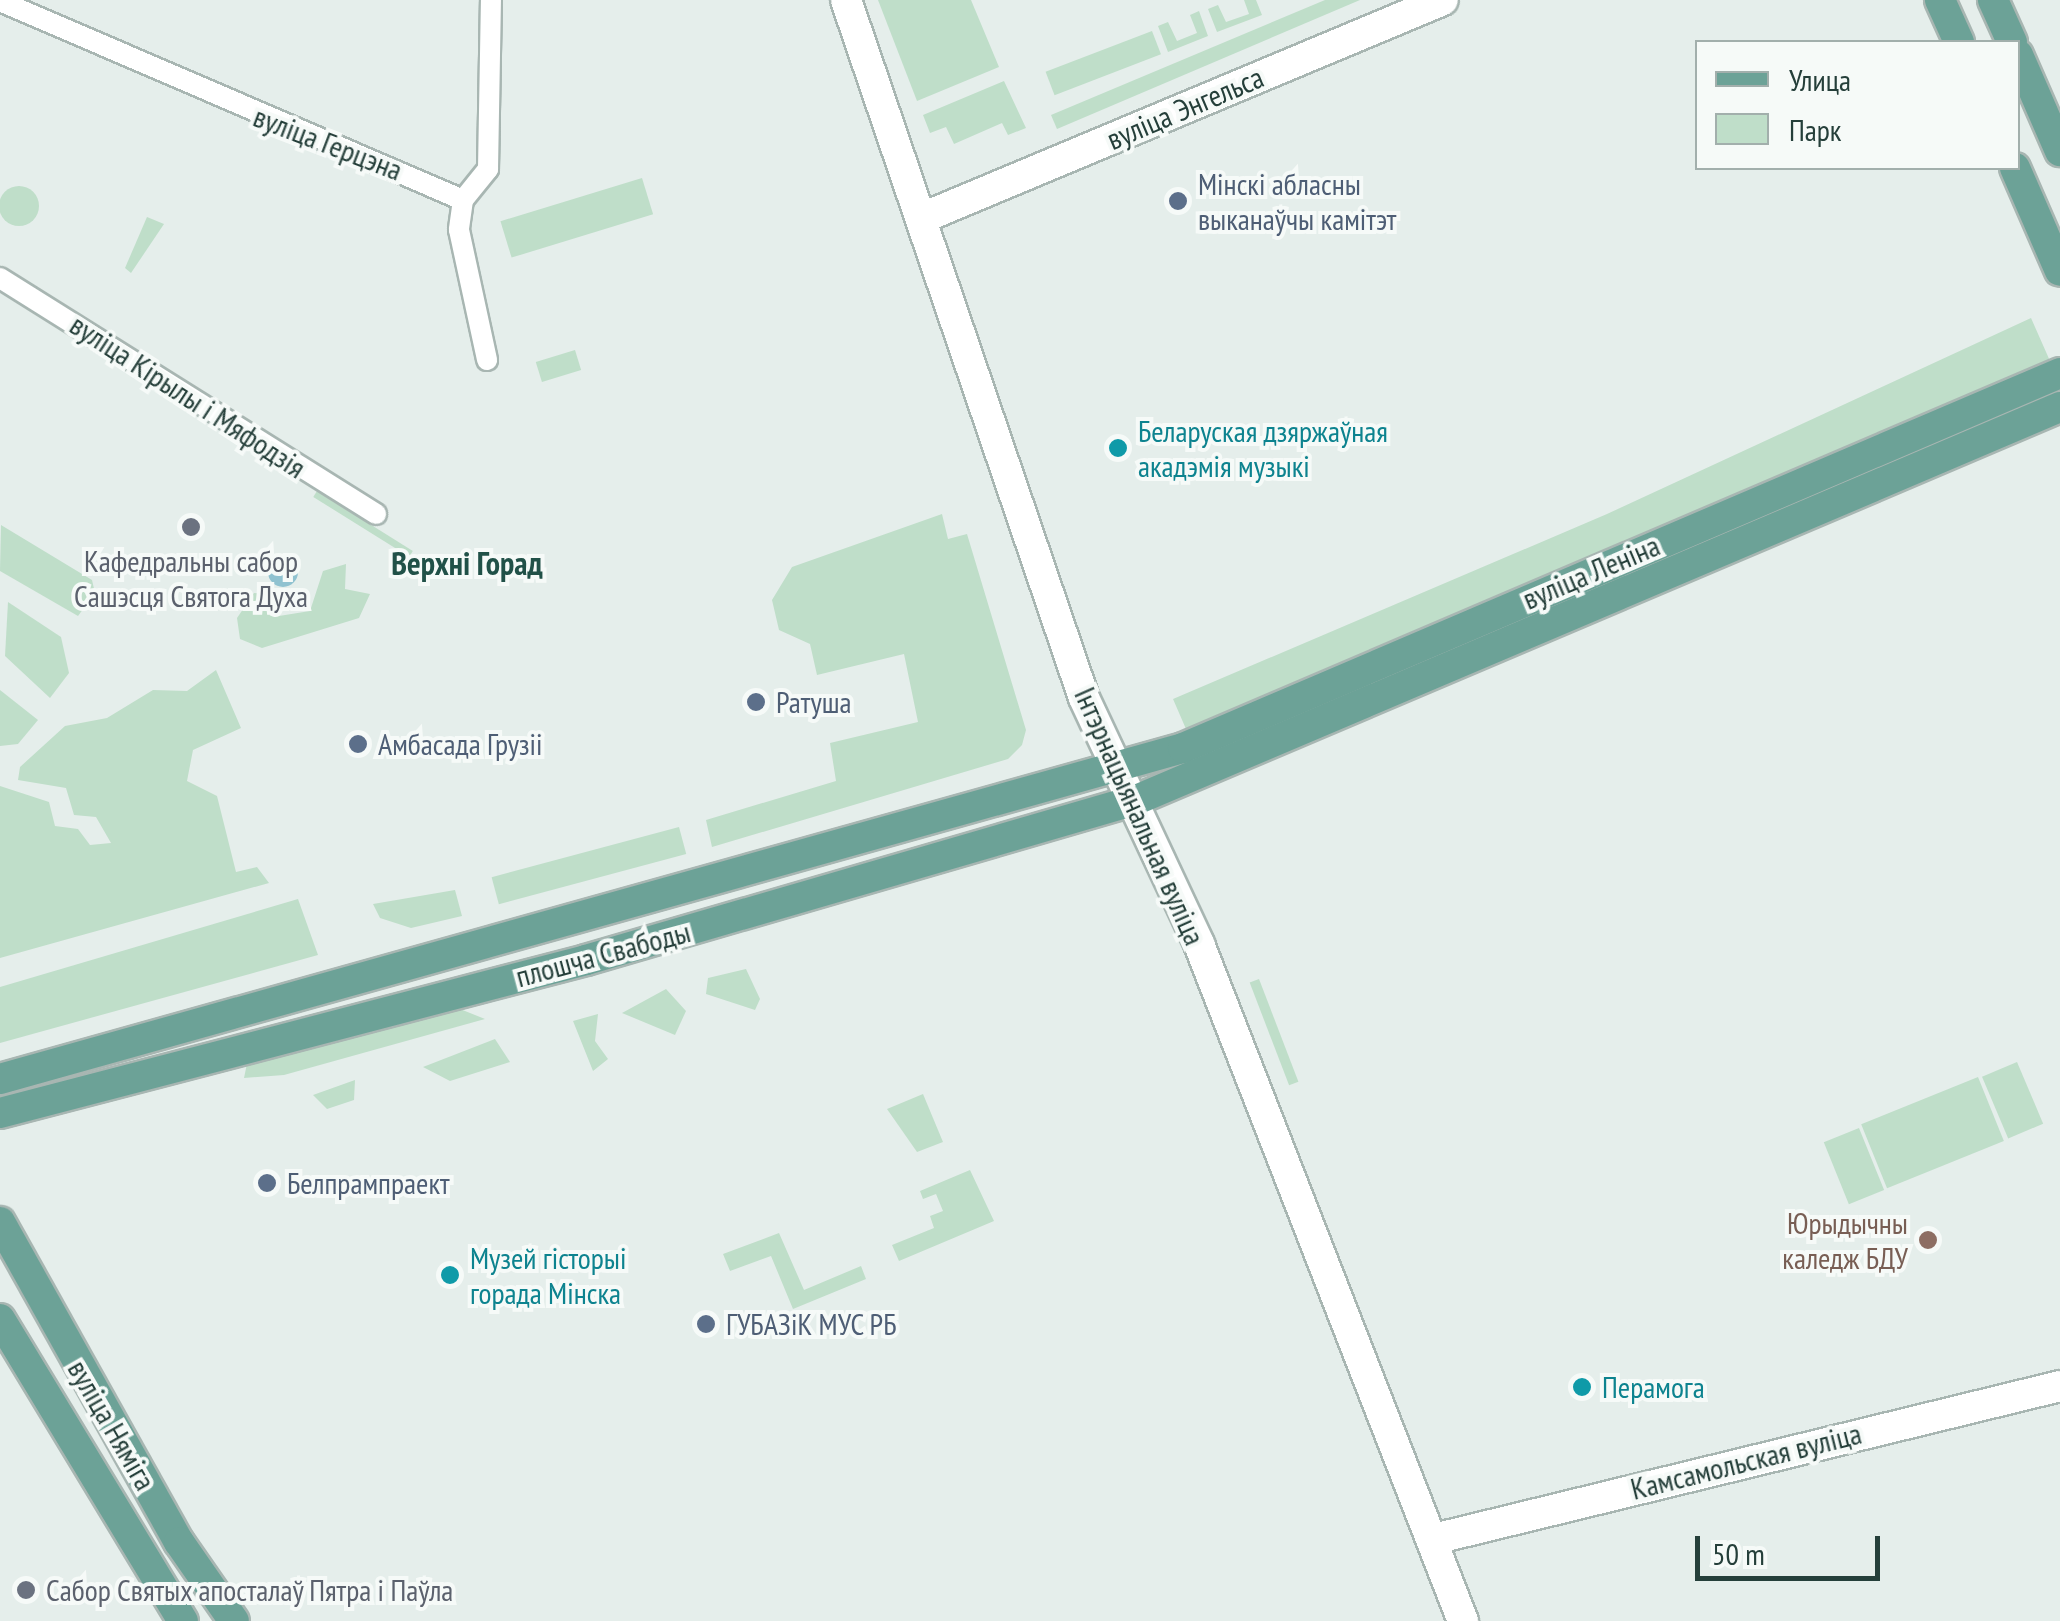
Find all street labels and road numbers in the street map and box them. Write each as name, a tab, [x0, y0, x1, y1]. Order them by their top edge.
street label: вуліца Энгельса	[1101, 59, 1269, 157]
street label: вуліца Герцэна	[249, 98, 407, 188]
street label: вуліца Кірылы і Мяфодзія	[64, 306, 312, 486]
street label: вуліца Леніна	[1517, 527, 1665, 617]
street label: Інтэрнацыянальная вуліца	[1067, 682, 1213, 950]
street label: плошча Свабоды	[512, 913, 694, 995]
street label: вуліца Няміга	[60, 1354, 164, 1496]
street label: Камсамольская вуліца	[1627, 1415, 1865, 1507]

